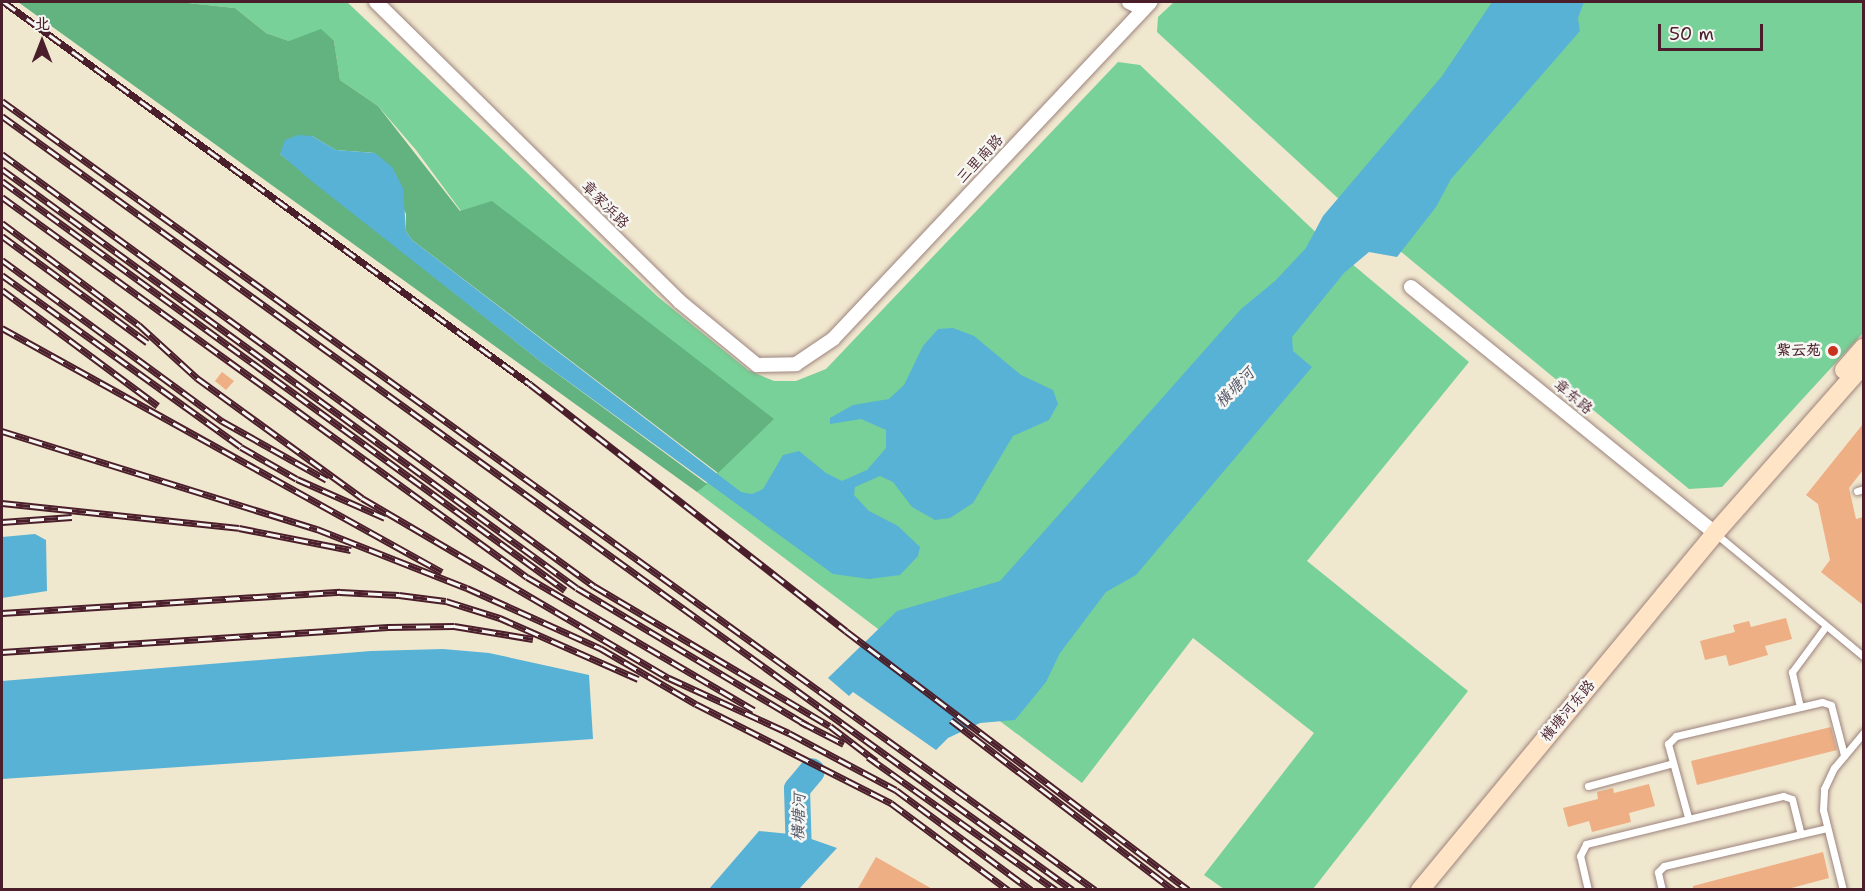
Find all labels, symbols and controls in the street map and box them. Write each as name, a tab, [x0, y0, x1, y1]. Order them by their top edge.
north arrow	[12, 12, 72, 72]
scale bar	[1661, 12, 1766, 50]
text: 北	[34, 13, 50, 34]
text: 50 m	[1669, 22, 1714, 46]
street label: 三里南路	[953, 131, 1007, 187]
street label: 章家浜路	[577, 177, 633, 233]
place label: 紫云苑	[1776, 342, 1821, 360]
marker: 紫云苑	[1826, 344, 1840, 358]
water label: 横塘河	[1211, 364, 1259, 412]
street label: 章东路	[1550, 376, 1596, 418]
street label: 横塘河东路	[1537, 676, 1599, 746]
water label: 横塘河	[789, 793, 809, 841]

